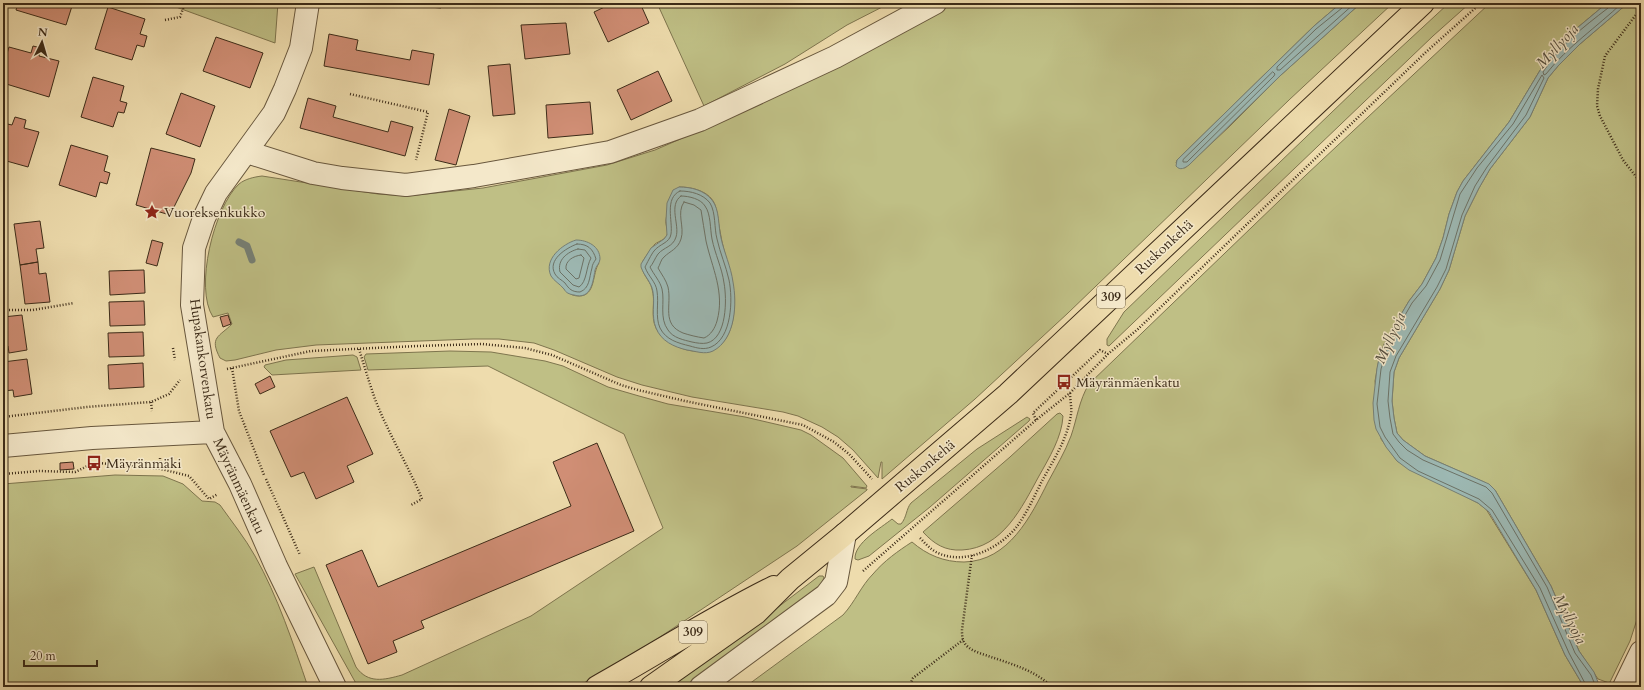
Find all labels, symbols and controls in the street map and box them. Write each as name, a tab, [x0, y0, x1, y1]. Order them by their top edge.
water label: Myllyoja	[1531, 19, 1583, 73]
north arrow	[22, 22, 62, 62]
text: N	[37, 25, 49, 40]
place icon: Vuoreksenkukko	[143, 203, 161, 221]
place label: Vuoreksenkukko	[164, 203, 266, 222]
street label: Ruskonkehä	[1131, 215, 1197, 279]
road number: 309	[1097, 286, 1125, 308]
street label: Hupakankorvenkatu	[185, 297, 221, 421]
water label: Myllyoja	[1370, 309, 1410, 367]
bus stop icon: Mäyränmäenkatu	[1055, 373, 1073, 391]
place label: Mäyränmäenkatu	[1076, 373, 1180, 392]
street label: Mäyränmäenkatu	[208, 435, 270, 537]
street label: Ruskonkehä	[891, 435, 959, 497]
bus stop icon: Mäyränmäki	[85, 454, 103, 472]
place label: Mäyränmäki	[106, 454, 181, 473]
water label: Myllyoja	[1549, 590, 1591, 648]
road number: 309	[679, 621, 707, 643]
scale bar	[24, 642, 97, 668]
text: 20 m	[30, 648, 57, 664]

